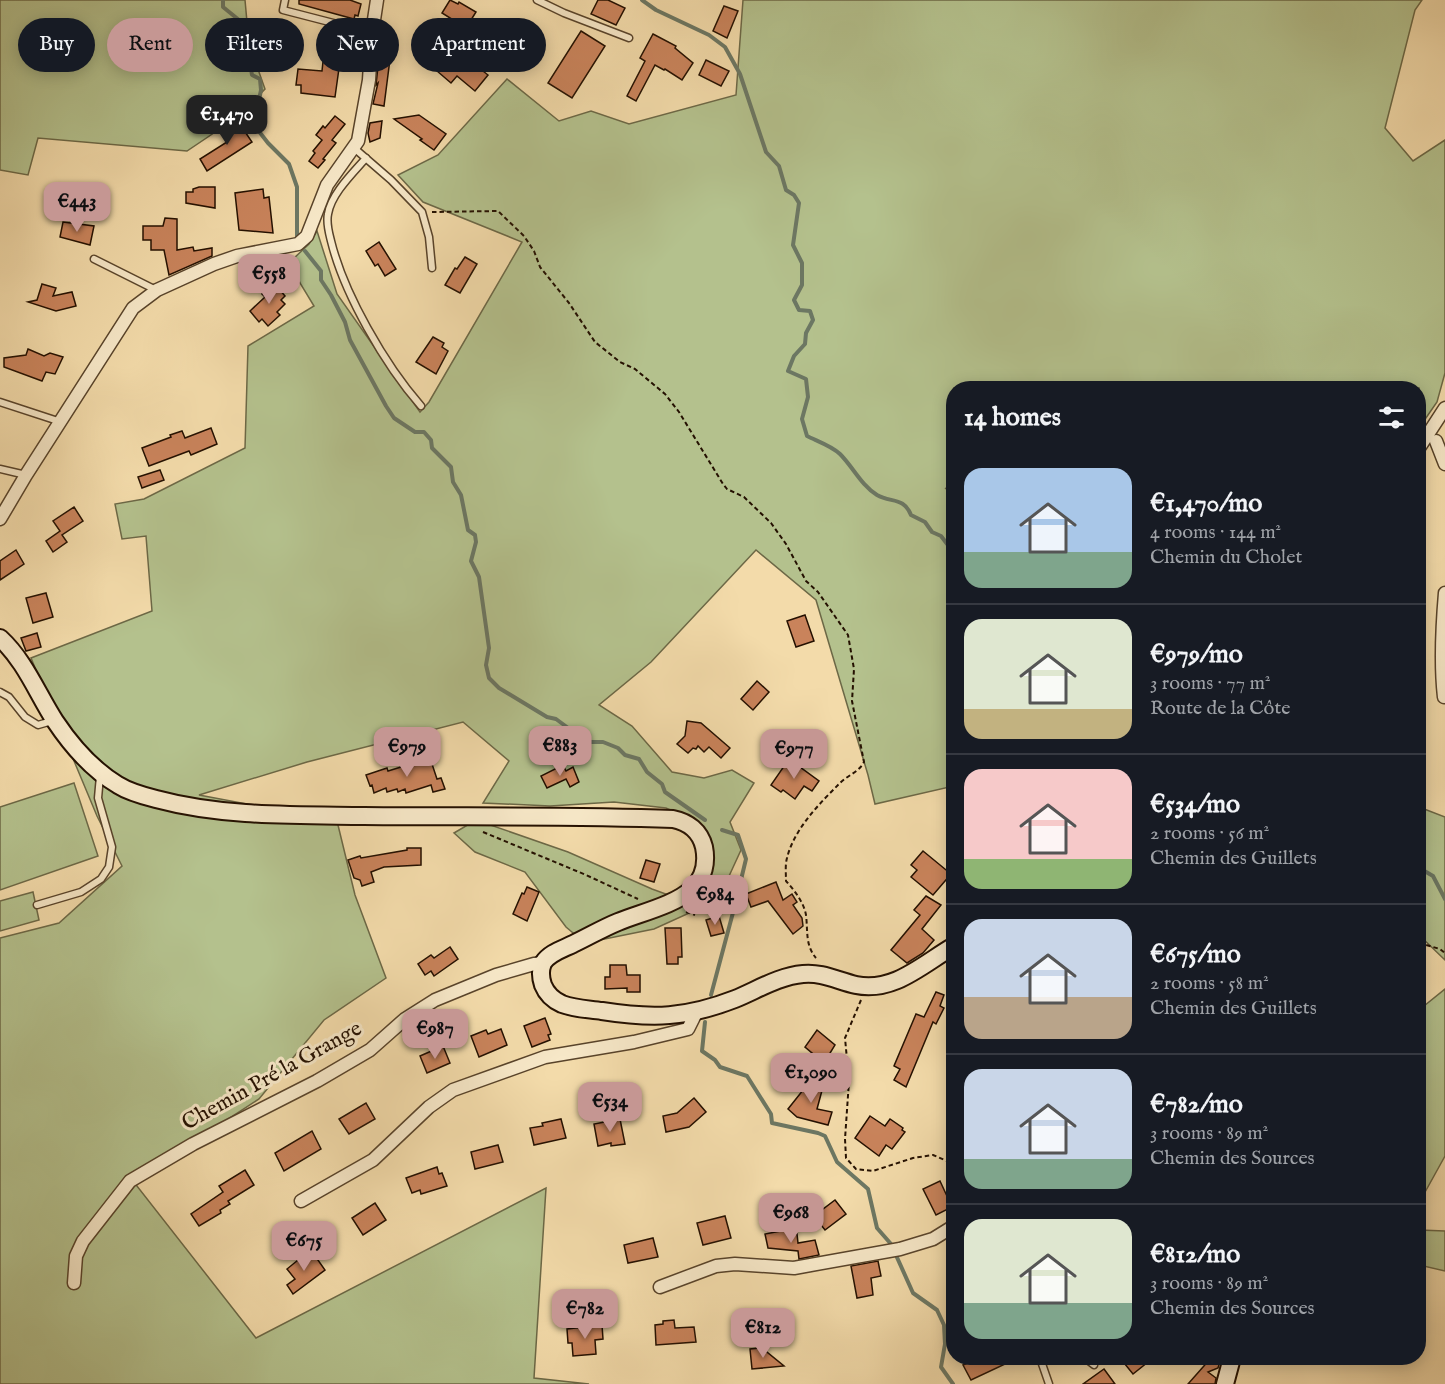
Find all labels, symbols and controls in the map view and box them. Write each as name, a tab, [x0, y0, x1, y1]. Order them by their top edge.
chip: Buy	[18, 18, 95, 72]
chip: Rent	[107, 18, 193, 72]
chip: Filters	[205, 18, 304, 72]
chip: New	[316, 18, 399, 72]
chip: Apartment	[411, 18, 546, 72]
pin: €1,470	[178, 95, 276, 146]
text: €1,470	[200, 102, 254, 127]
pin: €443	[41, 182, 113, 233]
text: €443	[58, 189, 96, 214]
pin: €558	[233, 254, 305, 305]
text: €558	[252, 261, 286, 286]
text: 14 homes	[964, 401, 1061, 434]
icon: filters	[1375, 401, 1408, 434]
text: €1,470/mo	[1150, 487, 1262, 520]
icon: home	[1012, 492, 1084, 564]
text: 4 rooms · 144 m²	[1150, 520, 1281, 545]
text: Chemin du Cholet	[1150, 545, 1302, 570]
text: €979/mo	[1150, 638, 1243, 671]
icon: home	[1012, 643, 1084, 715]
text: 3 rooms · 77 m²	[1150, 671, 1270, 696]
text: Route de la Côte	[1150, 696, 1290, 721]
pin: €883	[524, 726, 596, 777]
pin: €979	[371, 727, 443, 778]
pin: €977	[758, 729, 830, 780]
text: €883	[543, 733, 577, 758]
text: €979	[388, 734, 426, 759]
text: €977	[774, 736, 814, 761]
text: €534/mo	[1150, 788, 1240, 821]
icon: home	[1012, 793, 1084, 865]
text: 2 rooms · 56 m²	[1150, 821, 1269, 846]
text: Chemin des Guillets	[1150, 846, 1317, 871]
pin: €984	[679, 875, 751, 926]
text: €984	[696, 882, 734, 907]
text: €675/mo	[1150, 938, 1241, 971]
icon: home	[1012, 943, 1084, 1015]
text: 2 rooms · 58 m²	[1150, 971, 1269, 996]
text: Chemin des Guillets	[1150, 996, 1317, 1021]
pin: €987	[399, 1009, 471, 1060]
street label: Chemin Pré la Grange	[177, 1015, 367, 1137]
text: €987	[416, 1016, 454, 1041]
pin: €1,090	[762, 1053, 860, 1104]
text: €1,090	[785, 1060, 837, 1085]
pin: €534	[574, 1082, 646, 1133]
text: €782/mo	[1150, 1088, 1243, 1121]
text: €534	[592, 1089, 628, 1114]
icon: home	[1012, 1093, 1084, 1165]
text: 3 rooms · 89 m²	[1150, 1121, 1268, 1146]
text: Chemin des Sources	[1150, 1146, 1315, 1171]
pin: €968	[755, 1193, 827, 1244]
text: €968	[773, 1200, 809, 1225]
pin: €675	[268, 1221, 340, 1272]
text: €675	[286, 1228, 322, 1253]
text: €812/mo	[1150, 1238, 1240, 1271]
icon: home	[1012, 1243, 1084, 1315]
text: 3 rooms · 89 m²	[1150, 1271, 1268, 1296]
pin: €782	[549, 1289, 621, 1340]
text: €782	[566, 1296, 604, 1321]
text: Chemin des Sources	[1150, 1296, 1315, 1321]
pin: €812	[727, 1308, 799, 1359]
text: €812	[745, 1315, 781, 1340]

